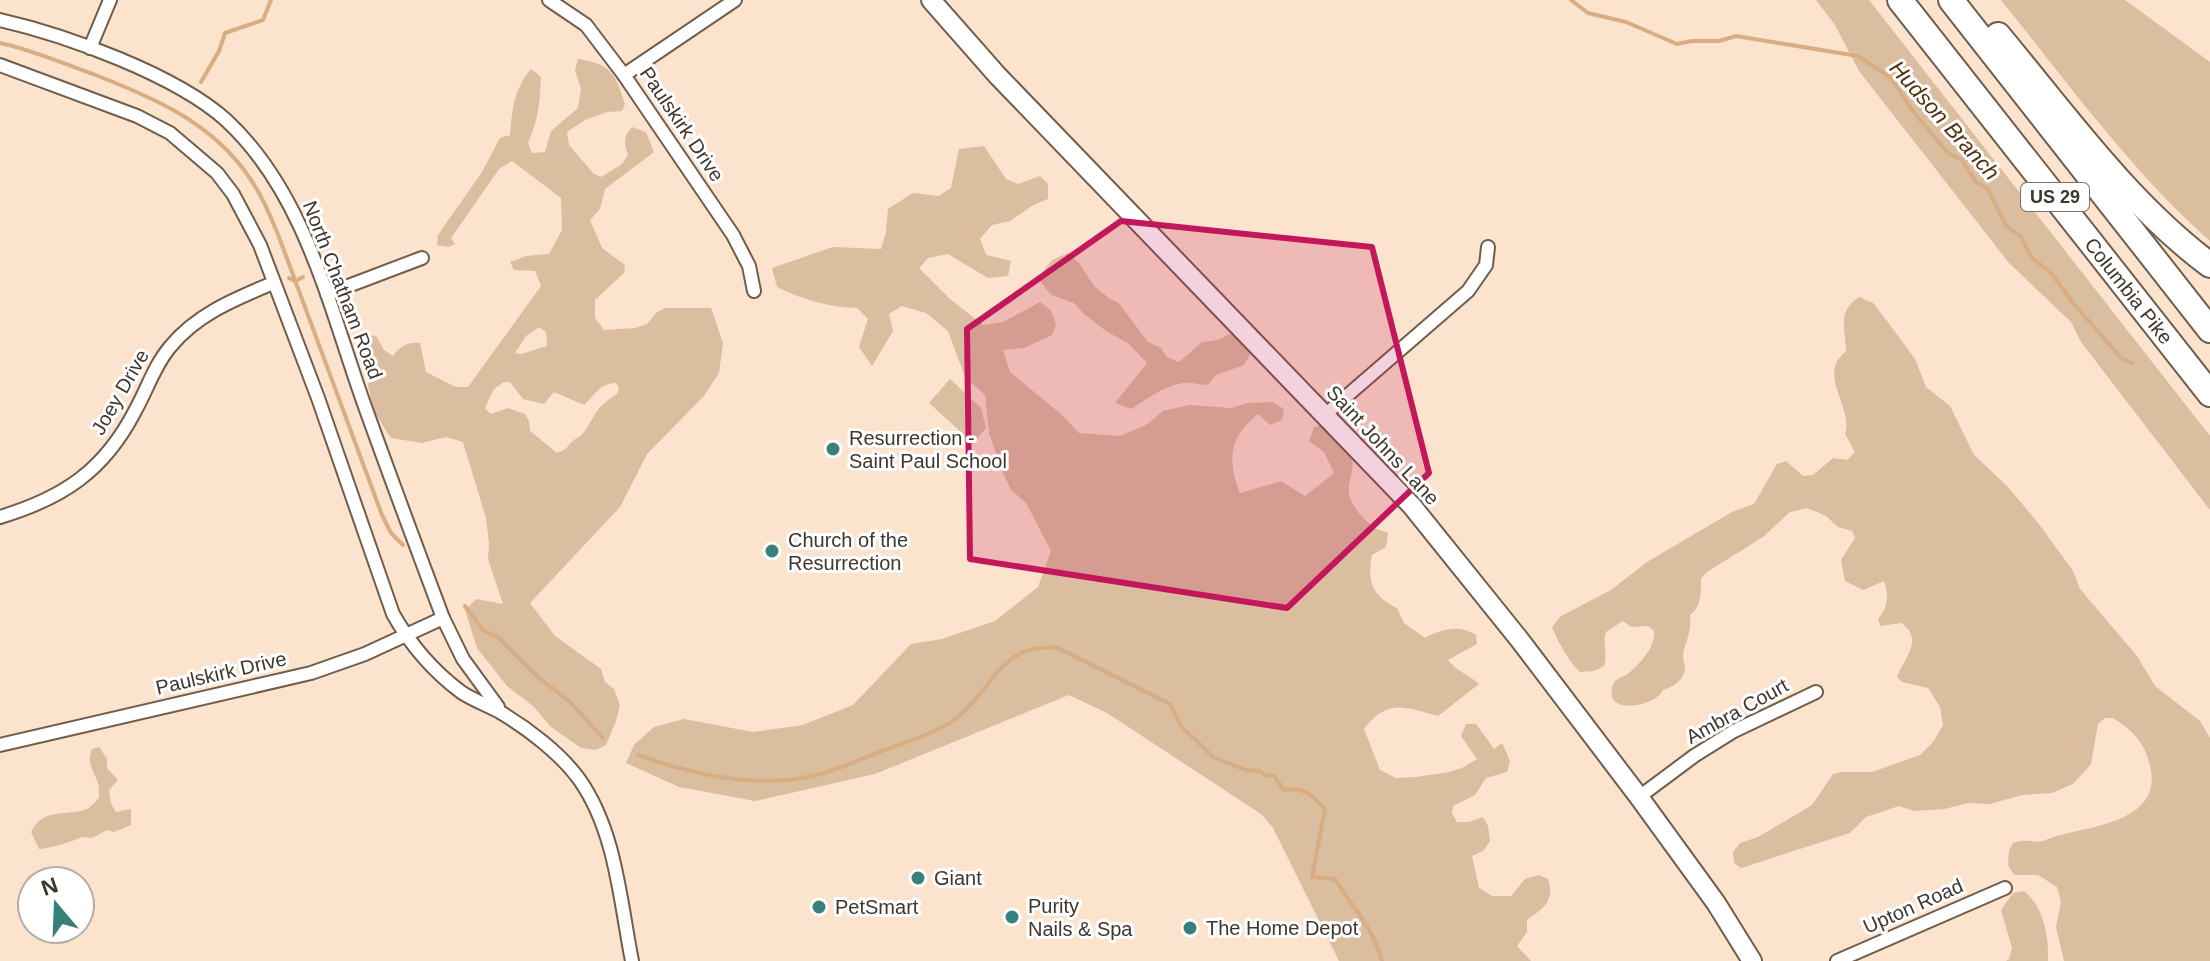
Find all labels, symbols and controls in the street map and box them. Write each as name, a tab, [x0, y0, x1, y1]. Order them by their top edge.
water label: Hudson Branch	[1885, 56, 2005, 185]
street label: Paulskirk Drive	[636, 63, 728, 185]
road number: US 29	[2021, 183, 2089, 211]
street label: North Chatham Road	[299, 198, 387, 382]
street label: Columbia Pike	[2080, 233, 2177, 348]
street label: Joey Drive	[87, 346, 153, 438]
street label: Saint Johns Lane	[1322, 381, 1444, 509]
place label: Resurrection - Saint Paul School	[849, 427, 1007, 472]
marker: Resurrection - Saint Paul School	[824, 440, 842, 458]
place label: Church of the Resurrection	[788, 529, 908, 574]
marker: Church of the Resurrection	[763, 542, 781, 560]
street label: Paulskirk Drive	[154, 647, 288, 699]
street label: Ambra Court	[1682, 674, 1792, 748]
north arrow	[16, 865, 96, 945]
place label: Giant	[934, 867, 982, 889]
marker: Giant	[909, 869, 927, 887]
text: N	[38, 872, 61, 901]
street label: Upton Road	[1860, 874, 1966, 938]
place label: Purity Nails & Spa	[1028, 895, 1133, 940]
place label: PetSmart	[835, 896, 919, 918]
marker: PetSmart	[810, 898, 828, 916]
marker: Purity Nails & Spa	[1003, 908, 1021, 926]
place label: The Home Depot	[1206, 917, 1359, 939]
marker: The Home Depot	[1181, 919, 1199, 937]

